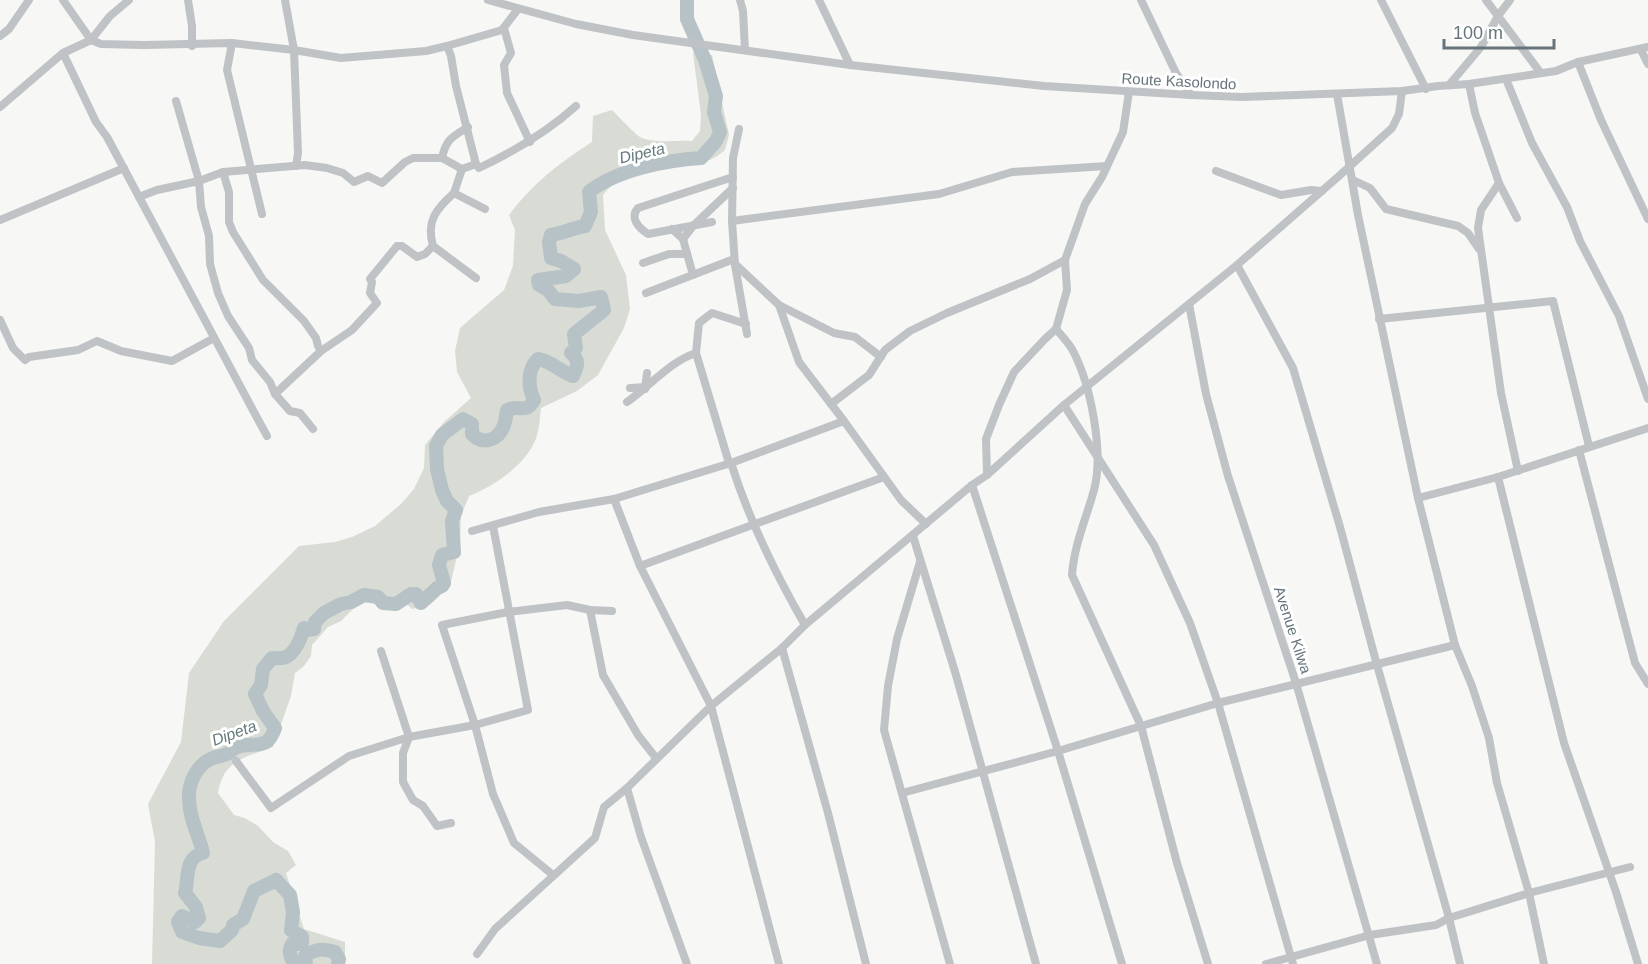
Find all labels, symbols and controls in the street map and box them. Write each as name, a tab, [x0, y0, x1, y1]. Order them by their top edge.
scale bar	[1444, 12, 1554, 50]
text: 100 m	[1453, 23, 1503, 43]
street label: Route Kasolondo	[1121, 69, 1237, 93]
water label: Dipeta	[618, 139, 667, 166]
street label: Avenue Kilwa	[1271, 584, 1315, 676]
water label: Dipeta	[209, 717, 259, 749]

